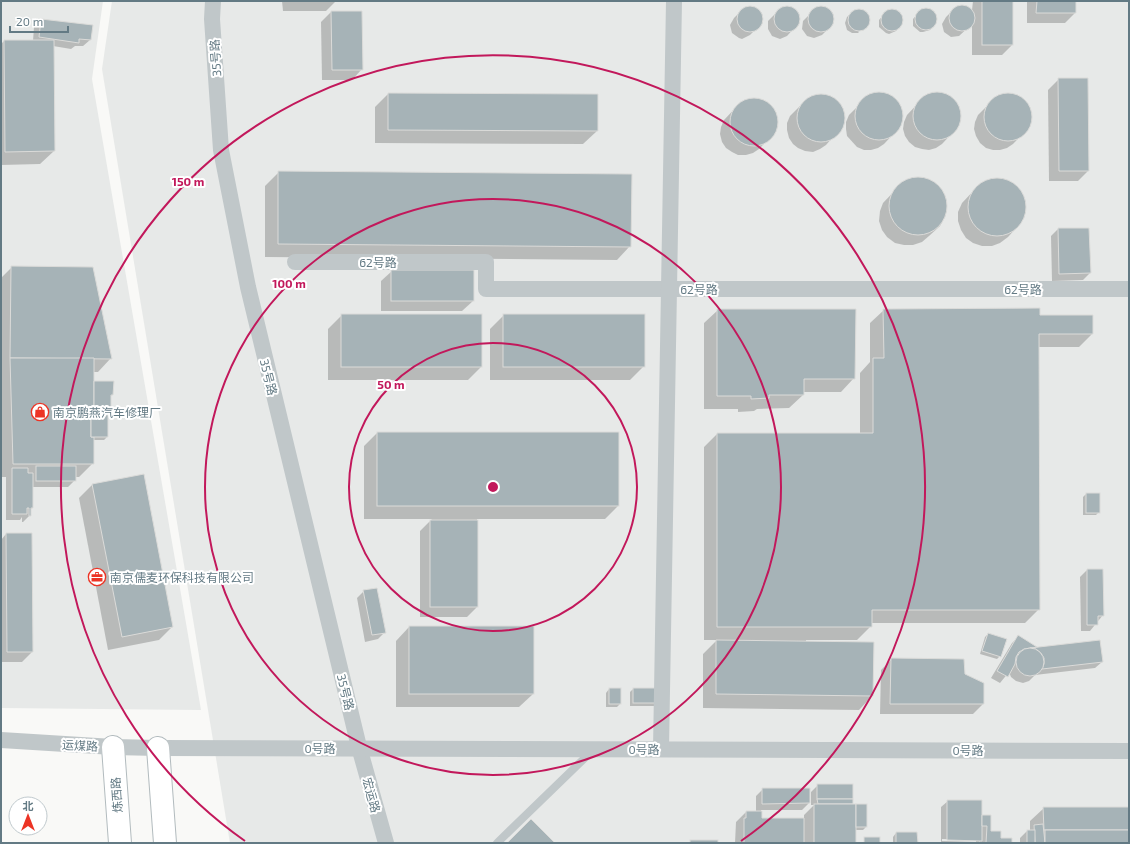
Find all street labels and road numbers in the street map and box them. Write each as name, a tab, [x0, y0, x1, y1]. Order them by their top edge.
street label: 35号路	[207, 39, 223, 77]
street label: 62号路	[359, 255, 397, 269]
street label: 62号路	[680, 282, 718, 296]
street label: 62号路	[1004, 282, 1042, 296]
street label: 35号路	[258, 357, 280, 397]
street label: 35号路	[335, 672, 357, 712]
street label: 运煤路	[62, 737, 98, 753]
street label: 0号路	[304, 741, 336, 755]
street label: 0号路	[628, 742, 660, 756]
street label: 0号路	[952, 743, 984, 757]
street label: 宏运路	[361, 776, 383, 814]
street label: 炼西路	[108, 777, 124, 813]

